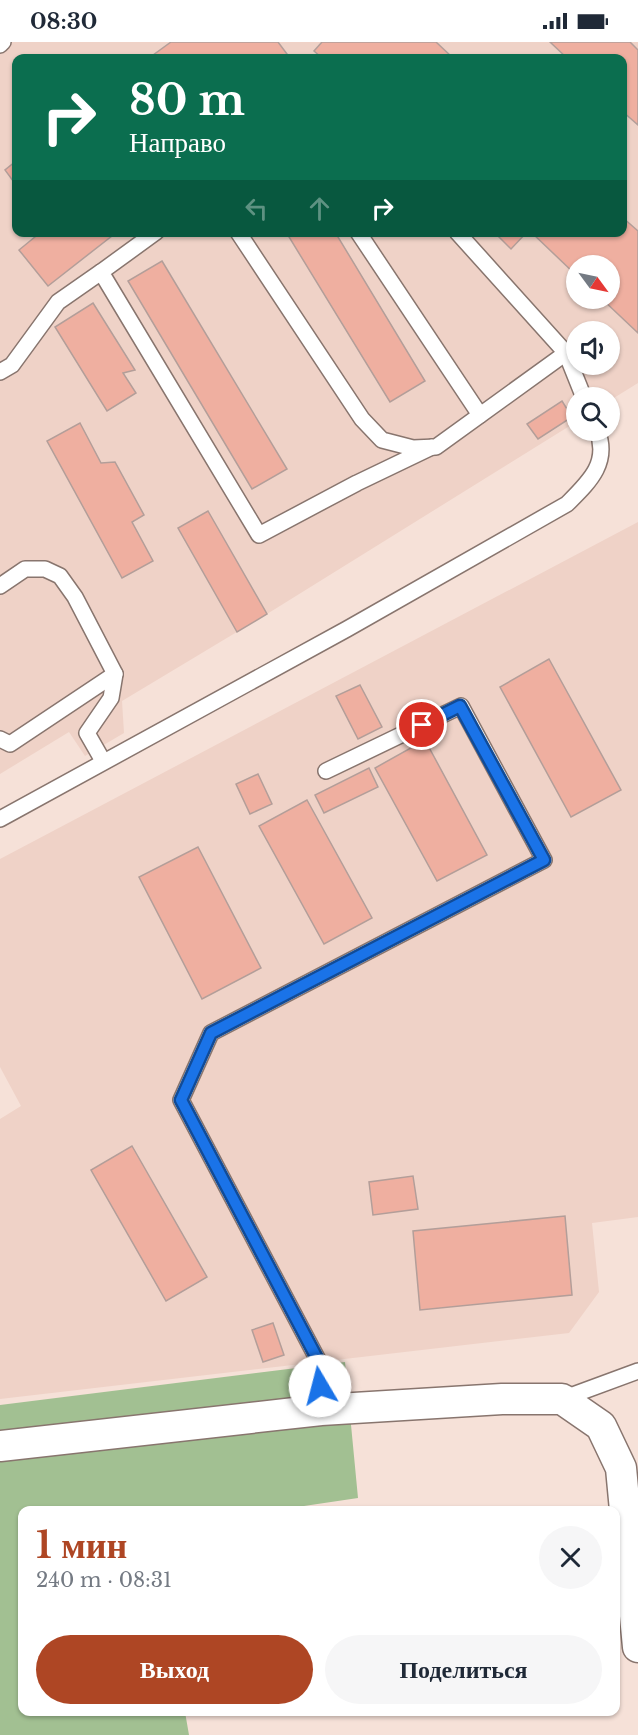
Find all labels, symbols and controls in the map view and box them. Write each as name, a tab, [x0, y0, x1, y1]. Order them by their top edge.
text: 08:30	[30, 8, 97, 35]
text: 80 m	[129, 74, 245, 126]
icon: right	[30, 78, 108, 156]
text: Направо	[129, 126, 226, 159]
icon: left	[240, 192, 273, 225]
icon: ahead	[303, 192, 336, 225]
icon: right	[366, 192, 399, 225]
north arrow	[566, 255, 620, 309]
map controls	[566, 255, 620, 441]
button: sound	[566, 321, 620, 375]
button: search	[566, 387, 620, 441]
pin	[396, 699, 447, 750]
icon: arrive	[405, 708, 438, 741]
position arrow	[288, 1354, 352, 1418]
text: 1 мин	[36, 1523, 127, 1568]
button: close	[539, 1526, 602, 1589]
text: 240 m · 08:31	[36, 1568, 172, 1592]
button: Выход	[36, 1635, 313, 1704]
button: Поделиться	[325, 1635, 602, 1704]

